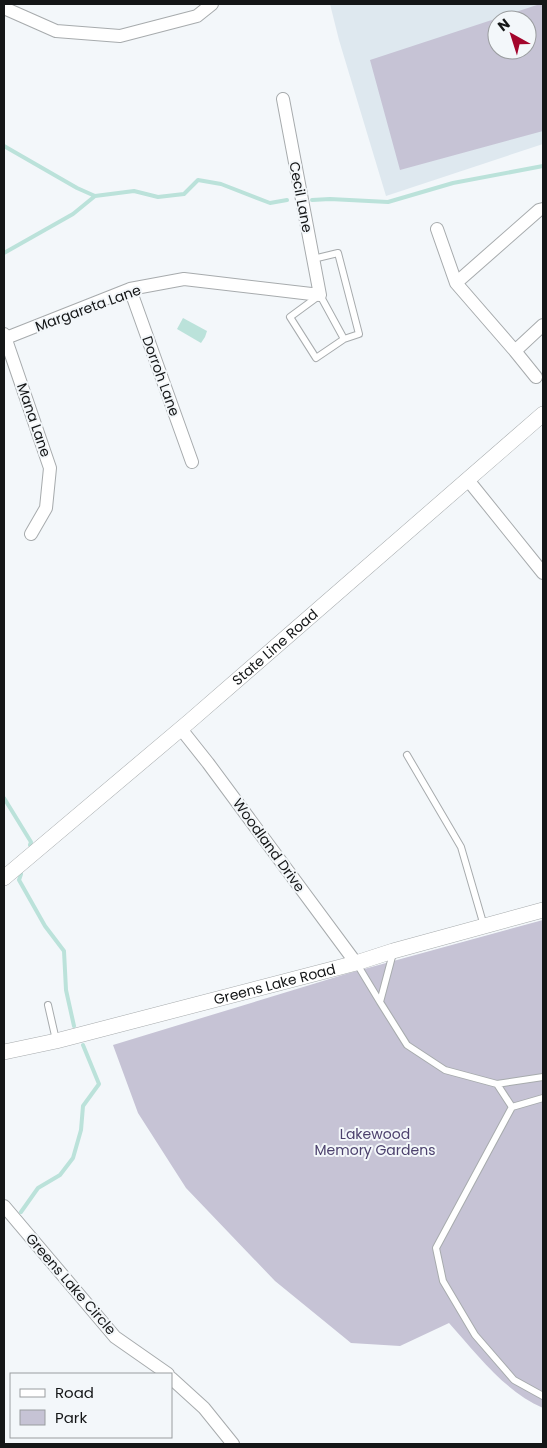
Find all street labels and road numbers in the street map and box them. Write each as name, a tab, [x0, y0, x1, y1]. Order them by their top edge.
street label: Cecil Lane	[284, 160, 318, 234]
street label: Margareta Lane	[32, 280, 144, 336]
street label: Dorroh Lane	[137, 333, 185, 419]
street label: Mana Lane	[12, 380, 56, 460]
street label: State Line Road	[228, 604, 322, 690]
street label: Woodland Drive	[228, 794, 310, 896]
street label: Greens Lake Road	[212, 959, 338, 1010]
street label: Greens Lake Circle	[21, 1229, 121, 1339]

